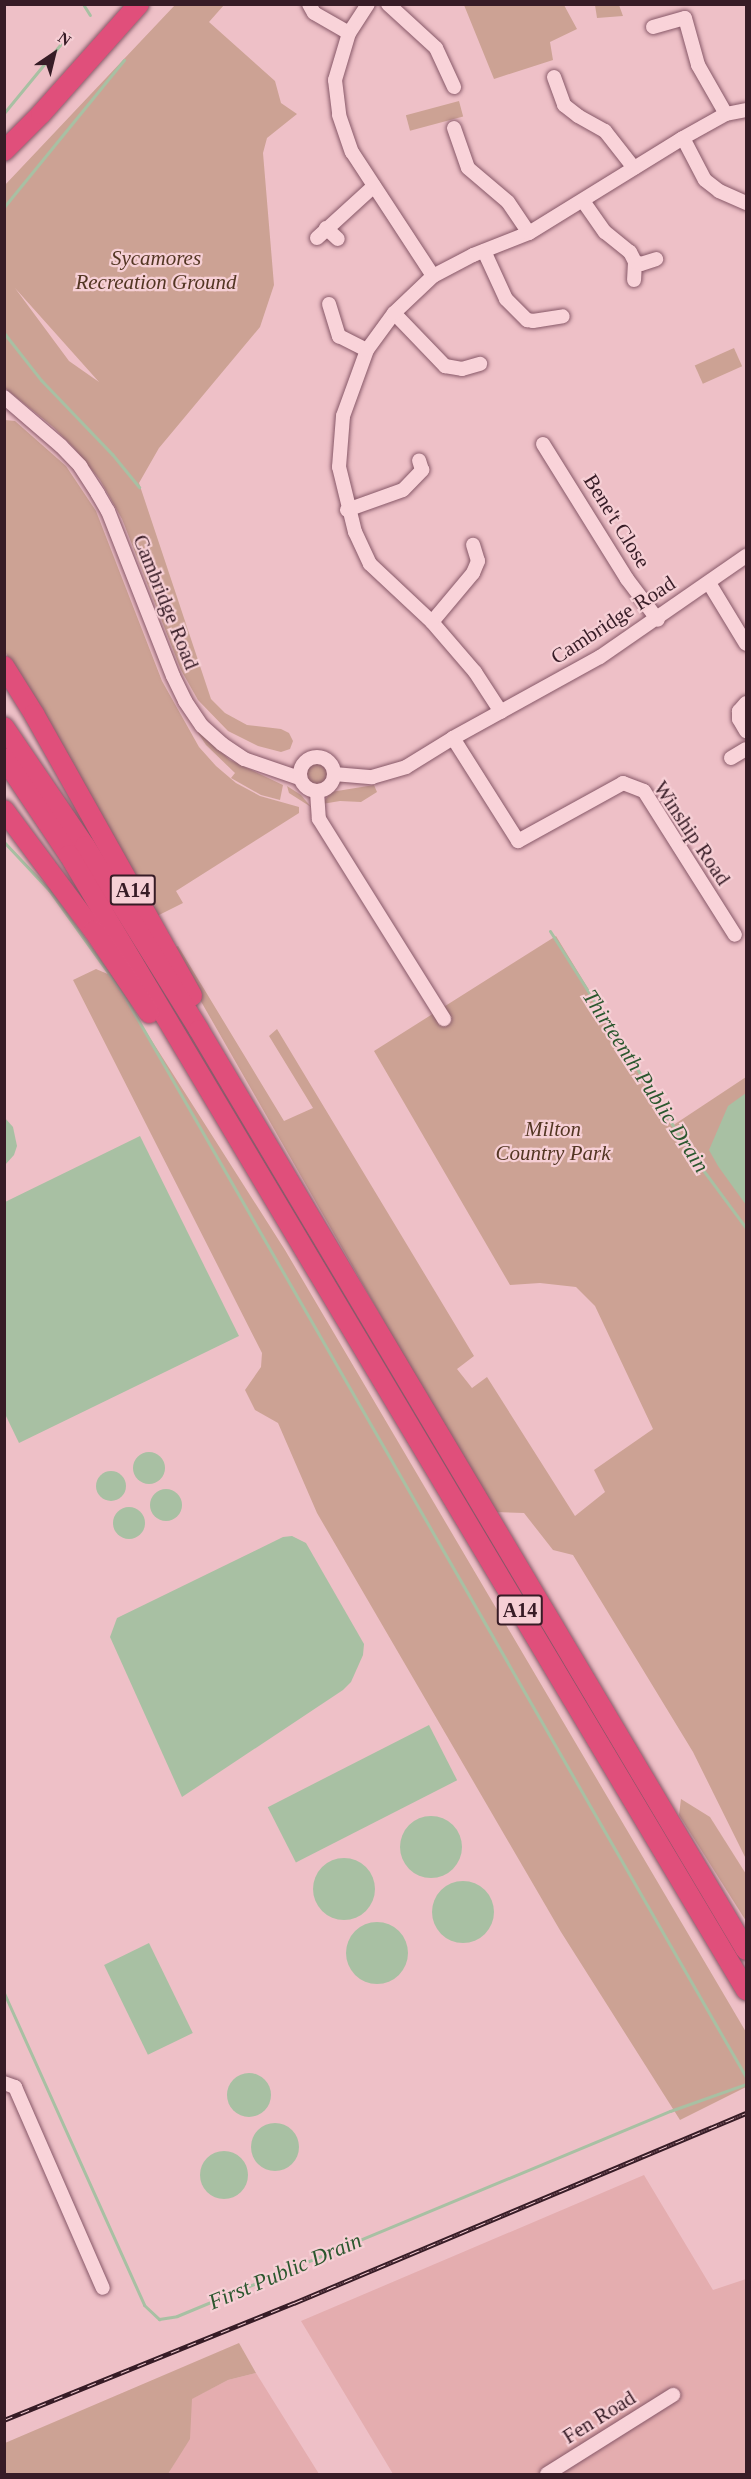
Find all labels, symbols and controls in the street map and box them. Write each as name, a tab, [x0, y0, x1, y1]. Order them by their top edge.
north arrow	[24, 24, 84, 84]
text: N	[55, 29, 74, 49]
park label: Sycamores Recreation Ground	[75, 245, 237, 295]
street label: Bene't Close	[578, 469, 656, 573]
street label: Cambridge Road	[128, 531, 204, 673]
street label: Cambridge Road	[546, 571, 680, 669]
street label: Winship Road	[648, 776, 736, 890]
road number: A14	[109, 873, 157, 907]
water label: Thirteenth Public Drain	[577, 985, 715, 1177]
park label: Milton Country Park	[496, 1116, 610, 1166]
road number: A14	[496, 1593, 544, 1627]
water label: First Public Drain	[204, 2227, 366, 2315]
street label: Fen Road	[558, 2385, 640, 2449]

